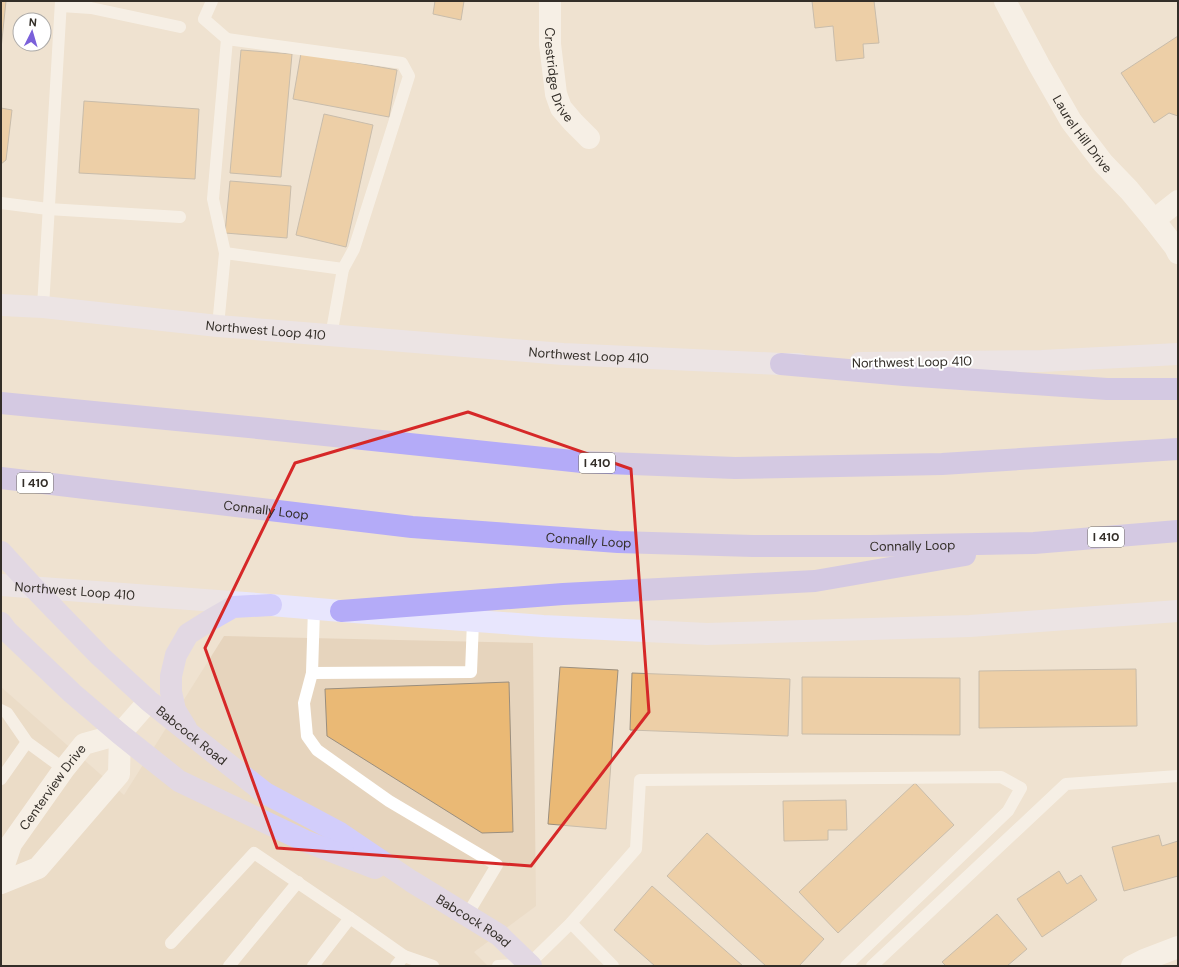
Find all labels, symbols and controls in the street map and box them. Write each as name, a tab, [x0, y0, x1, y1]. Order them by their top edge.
north arrow	[12, 12, 52, 52]
text: N	[28, 15, 37, 29]
street label: Crestridge Drive	[541, 27, 578, 125]
street label: Laurel Hill Drive	[1049, 92, 1116, 176]
street label: Northwest Loop 410	[205, 316, 327, 343]
street label: Northwest Loop 410	[528, 343, 649, 366]
street label: Northwest Loop 410	[852, 352, 972, 372]
road number: I 410	[579, 453, 615, 473]
road number: I 410	[17, 473, 53, 493]
street label: Connally Loop	[223, 496, 310, 523]
road number: I 410	[1088, 527, 1124, 547]
street label: Connally Loop	[545, 528, 632, 551]
street label: Connally Loop	[869, 536, 955, 555]
street label: Northwest Loop 410	[14, 578, 136, 603]
street label: Babcock Road	[153, 702, 231, 769]
street label: Centerview Drive	[15, 740, 89, 833]
street label: Babcock Road	[433, 890, 515, 951]

